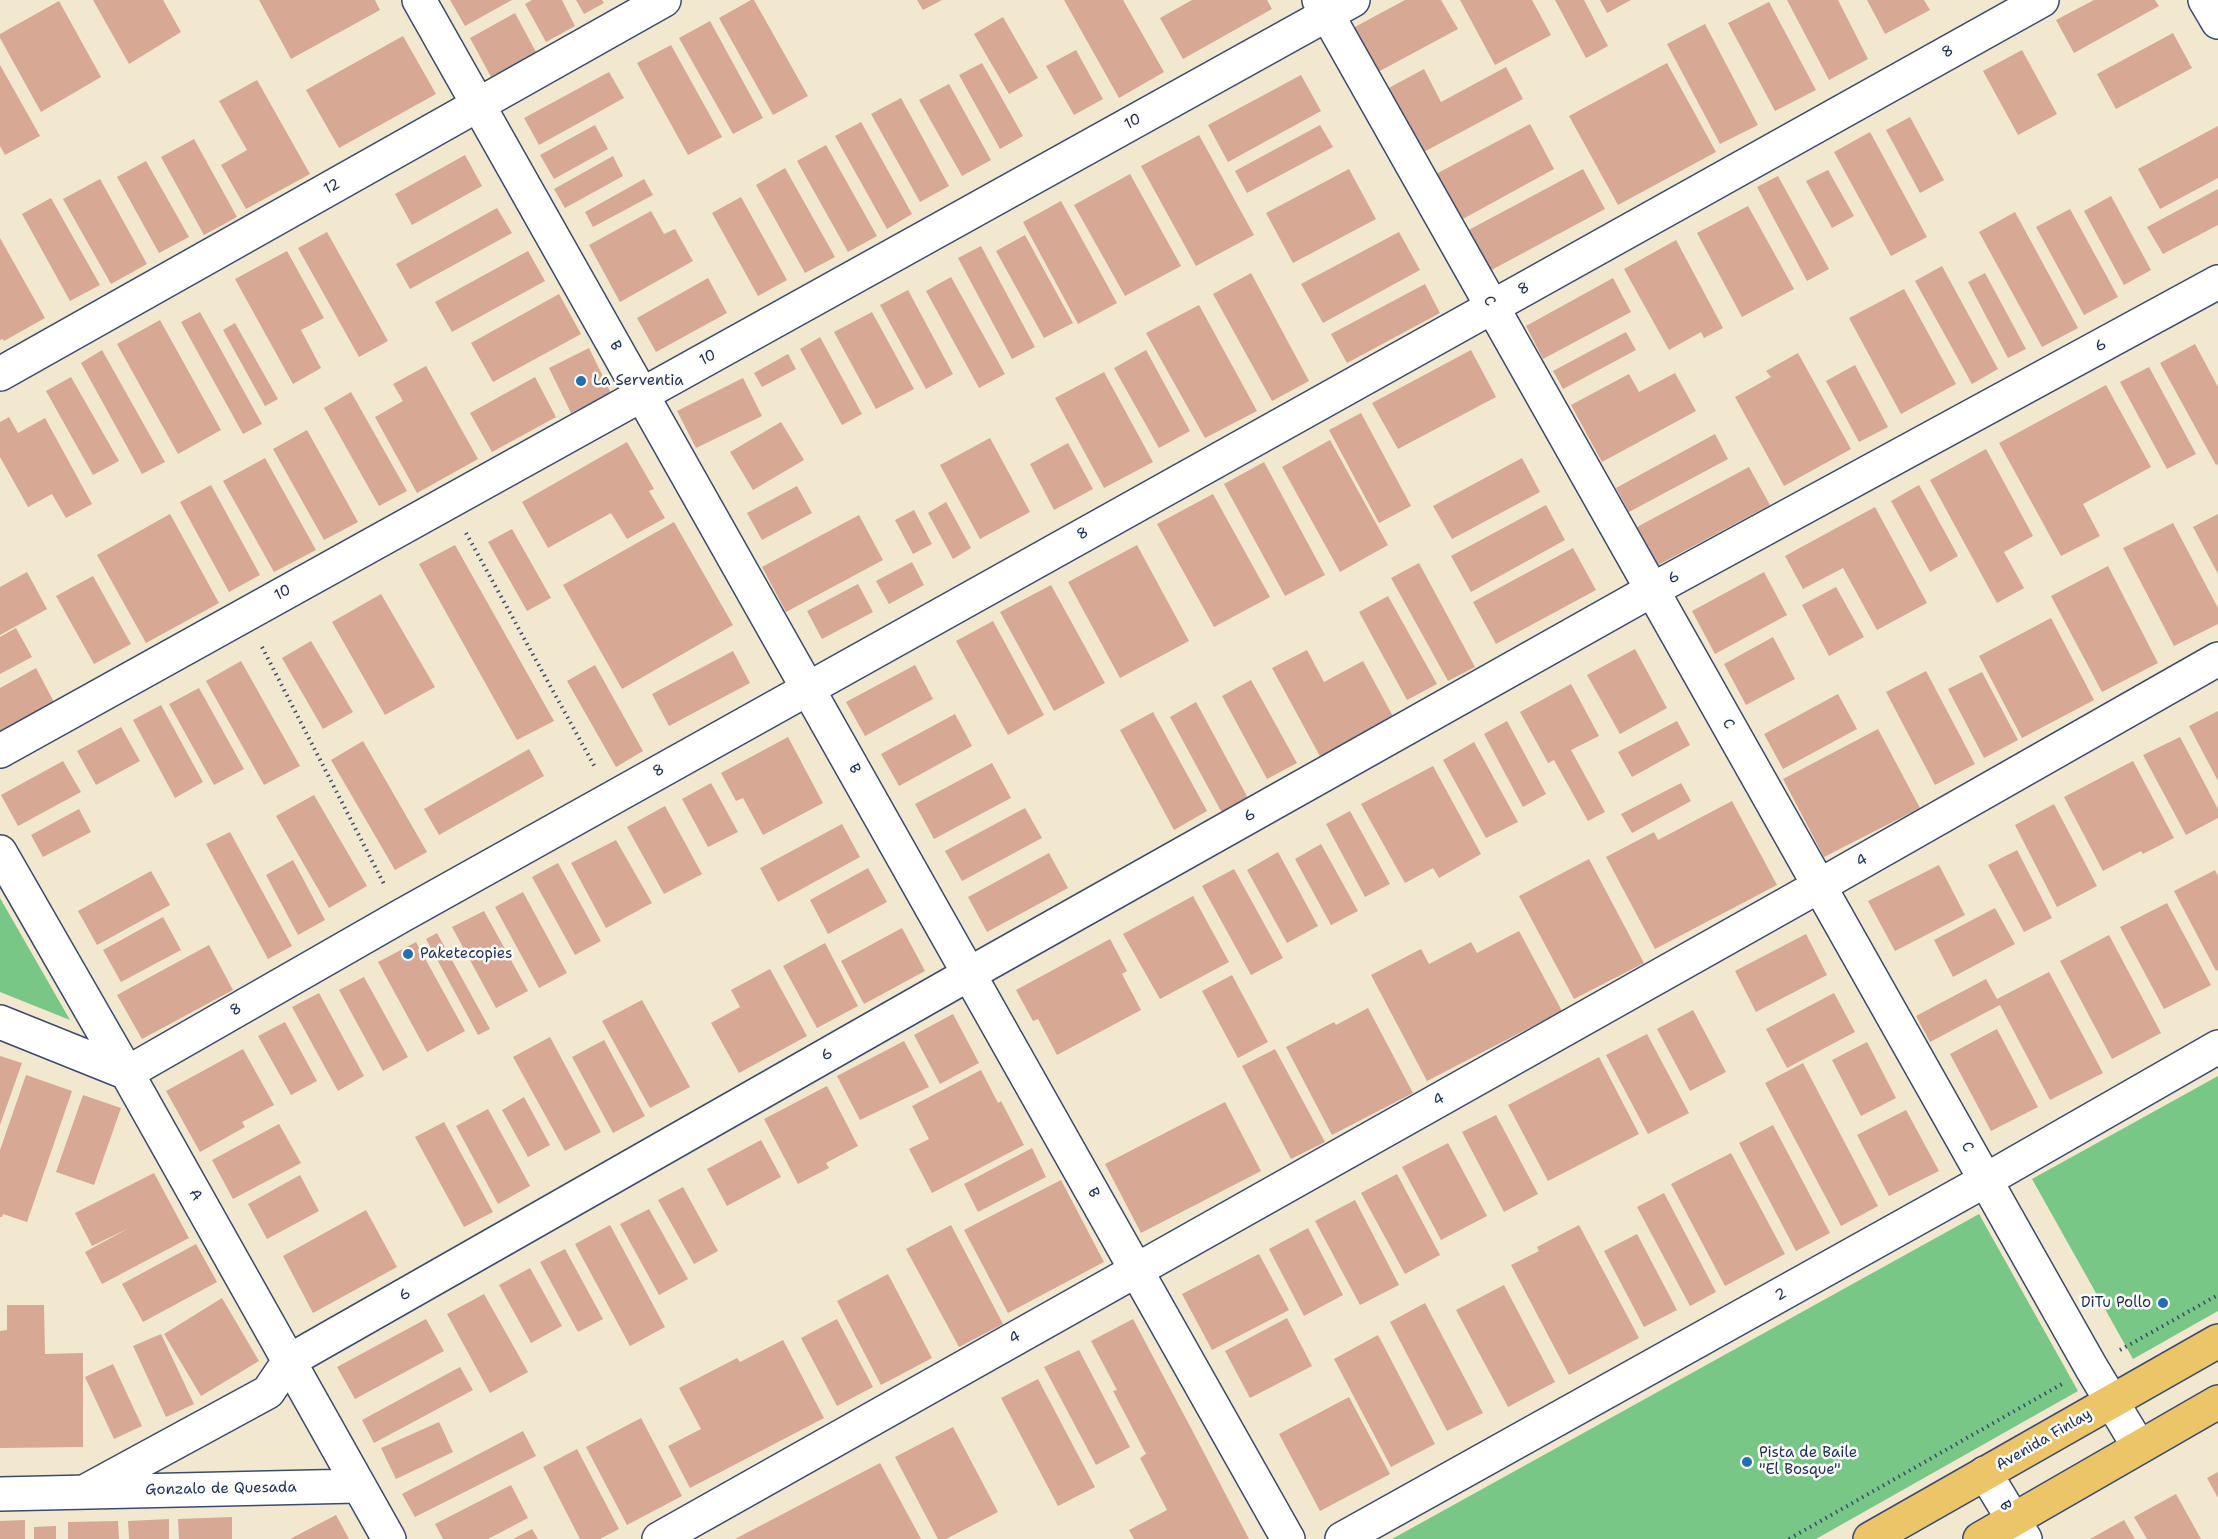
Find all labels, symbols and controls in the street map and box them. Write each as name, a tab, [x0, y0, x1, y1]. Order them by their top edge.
street label: 8	[1939, 42, 1957, 62]
street label: 10	[1121, 110, 1145, 134]
street label: 12	[321, 175, 343, 199]
street label: 8	[1515, 279, 1533, 299]
street label: C	[1479, 293, 1499, 309]
street label: 6	[2092, 336, 2110, 356]
street label: B	[605, 338, 625, 354]
street label: 10	[696, 346, 720, 370]
place label: La Serventia	[593, 372, 684, 390]
marker: La Serventia	[574, 374, 588, 388]
street label: 8	[1074, 524, 1092, 544]
street label: 6	[1665, 568, 1683, 588]
street label: 10	[271, 581, 295, 605]
street label: C	[1718, 716, 1738, 732]
street label: 8	[650, 761, 668, 781]
street label: B	[844, 761, 864, 777]
street label: 6	[1241, 806, 1259, 826]
street label: 4	[1853, 851, 1871, 871]
place label: Paketecopies	[420, 945, 512, 963]
marker: Paketecopies	[401, 947, 415, 961]
street label: 8	[227, 1000, 245, 1020]
street label: 6	[818, 1045, 836, 1065]
street label: 4	[1430, 1090, 1448, 1110]
street label: C	[1957, 1139, 1977, 1155]
street label: B	[1083, 1185, 1103, 1201]
street label: A	[184, 1186, 206, 1204]
street label: 6	[396, 1285, 414, 1305]
street label: 2	[1772, 1285, 1790, 1305]
place label: DiTu Pollo	[2081, 1294, 2151, 1312]
marker: DiTu Pollo	[2156, 1296, 2170, 1310]
street label: 4	[1006, 1328, 1024, 1348]
street label: Avenida Finlay	[1993, 1405, 2095, 1475]
place label: Pista de Baile "El Bosque"	[1759, 1444, 1857, 1479]
marker: Pista de Baile "El Bosque"	[1740, 1455, 1754, 1469]
street label: Gonzalo de Quesada	[145, 1479, 297, 1499]
street label: B	[1995, 1498, 2015, 1514]

